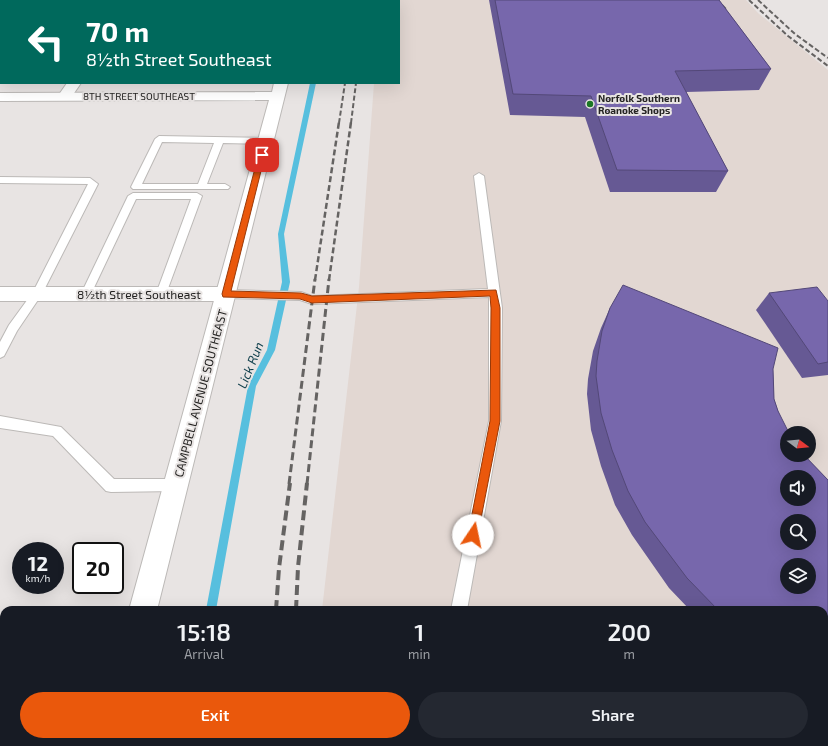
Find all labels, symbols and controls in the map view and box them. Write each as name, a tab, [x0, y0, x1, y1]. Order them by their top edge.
text: 70 m	[86, 14, 149, 48]
icon: left	[20, 16, 72, 68]
text: 8½th Street Southeast	[86, 48, 272, 70]
street label: 8TH STREET SOUTHEAST	[83, 90, 195, 102]
place label: Norfolk Southern Roanoke Shops	[598, 92, 680, 116]
marker: Norfolk Southern Roanoke Shops	[585, 99, 595, 109]
pin	[245, 138, 279, 172]
icon: arrive	[251, 144, 273, 166]
street label: 8½th Street Southeast	[77, 287, 201, 301]
street label: CAMPBELL AVENUE SOUTHEAST	[171, 308, 229, 478]
water label: Lick Run	[233, 339, 267, 391]
north arrow	[780, 426, 816, 462]
map controls	[780, 426, 816, 594]
button: sound	[780, 470, 816, 506]
position arrow	[452, 514, 494, 556]
button: search	[780, 514, 816, 550]
speed limit sign: 20	[72, 542, 124, 594]
text: 12	[28, 551, 48, 575]
button: layers	[780, 558, 816, 594]
text: km/h	[26, 572, 50, 584]
text: 15:18	[177, 617, 231, 646]
text: 1	[414, 617, 424, 646]
text: 200	[607, 617, 651, 646]
text: Arrival	[184, 646, 224, 662]
text: min	[408, 646, 430, 662]
text: m	[623, 646, 635, 662]
button: Exit	[20, 692, 410, 738]
button: Share	[418, 692, 808, 738]

